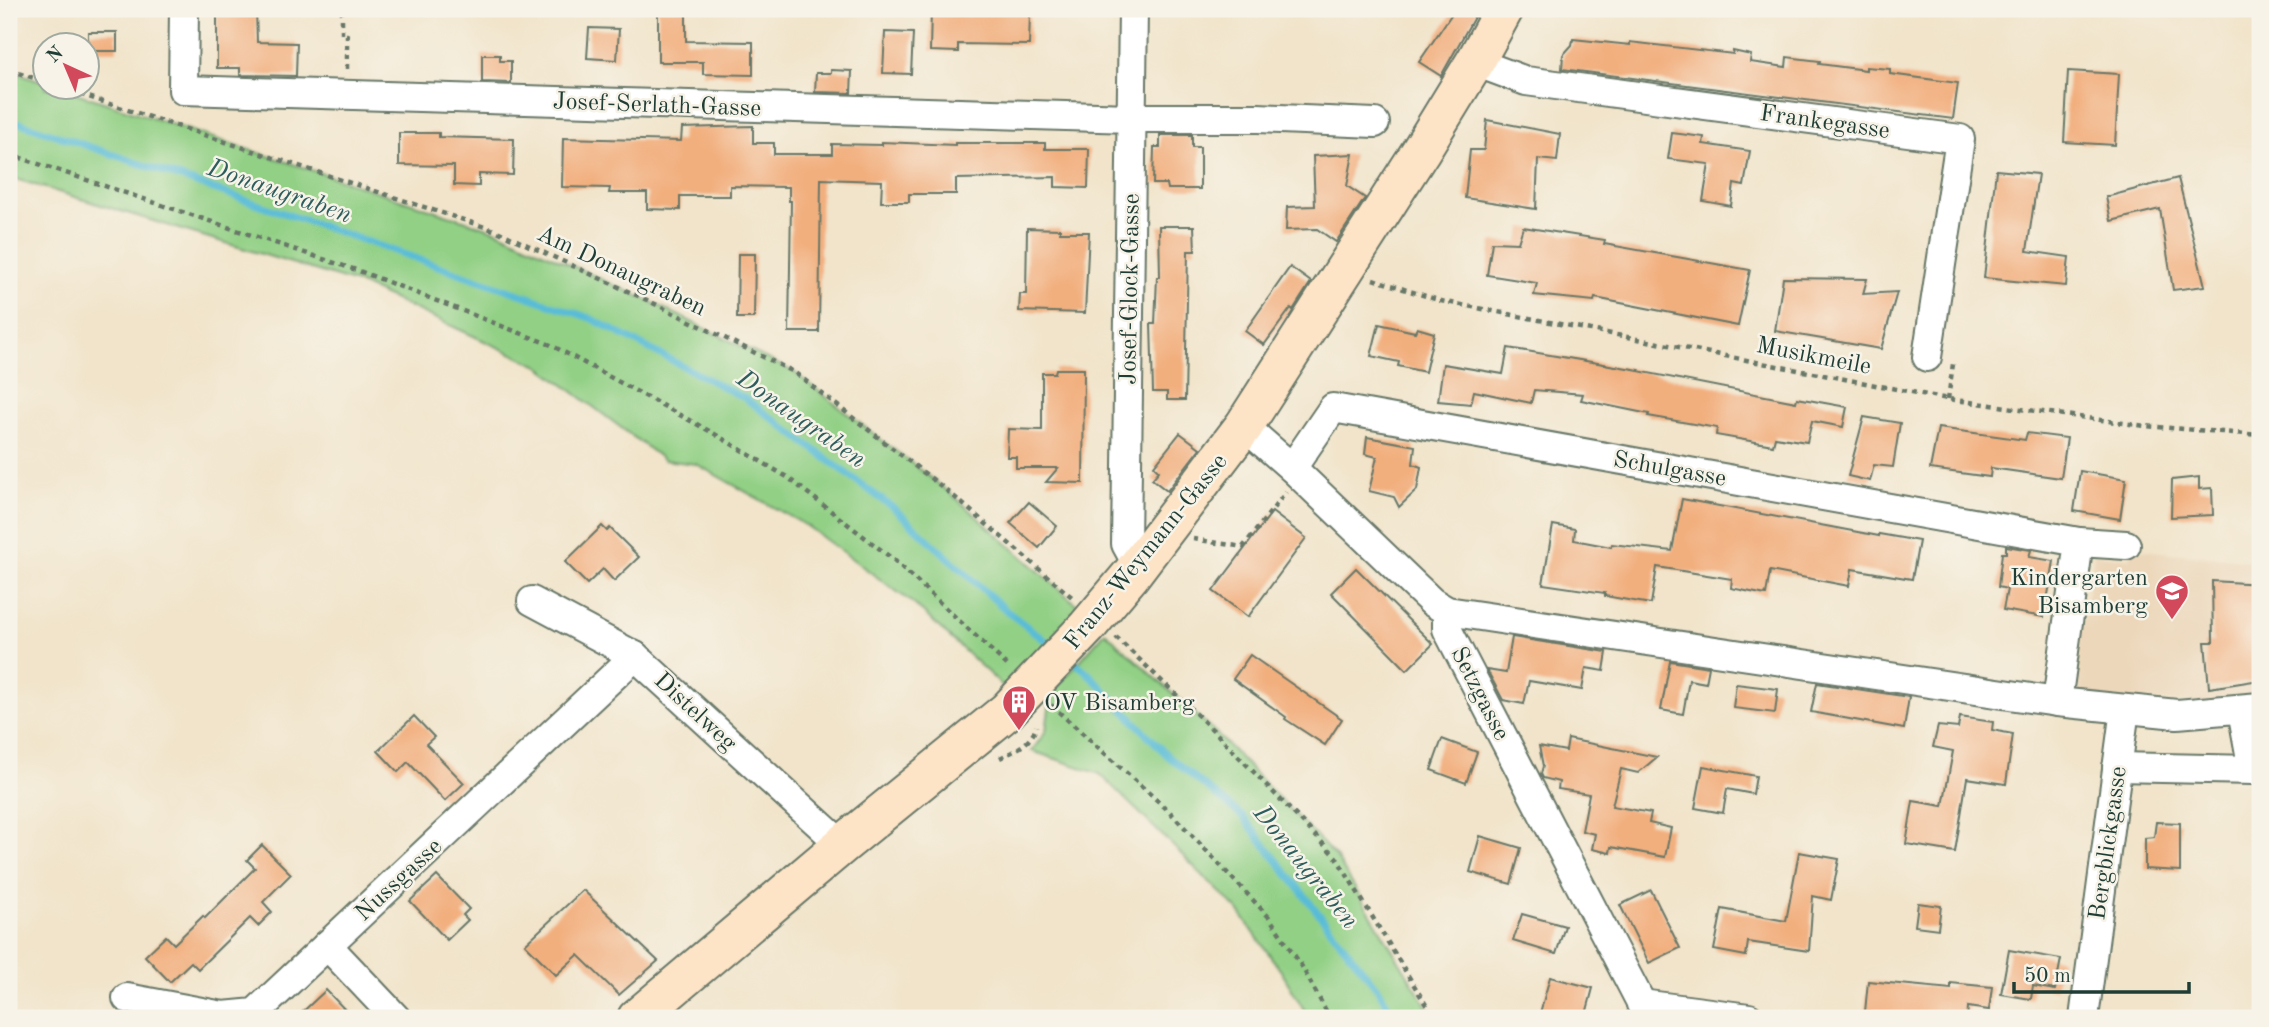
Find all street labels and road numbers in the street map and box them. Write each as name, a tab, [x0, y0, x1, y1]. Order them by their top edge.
street label: Josef-Serlath-Gasse	[552, 90, 762, 122]
street label: Frankegasse	[1758, 102, 1891, 144]
street label: Josef-Glock-Gasse	[1117, 193, 1145, 385]
street label: Am Donaugraben	[533, 222, 709, 321]
street label: Musikmeile	[1754, 334, 1873, 380]
street label: Schulgasse	[1611, 448, 1728, 492]
street label: Franz-Weymann-Gasse	[1060, 450, 1233, 655]
street label: Setzgasse	[1445, 643, 1513, 745]
street label: Distelweg	[649, 669, 741, 756]
street label: Bergblickgasse	[2086, 765, 2132, 922]
street label: Nussgasse	[351, 835, 447, 926]

